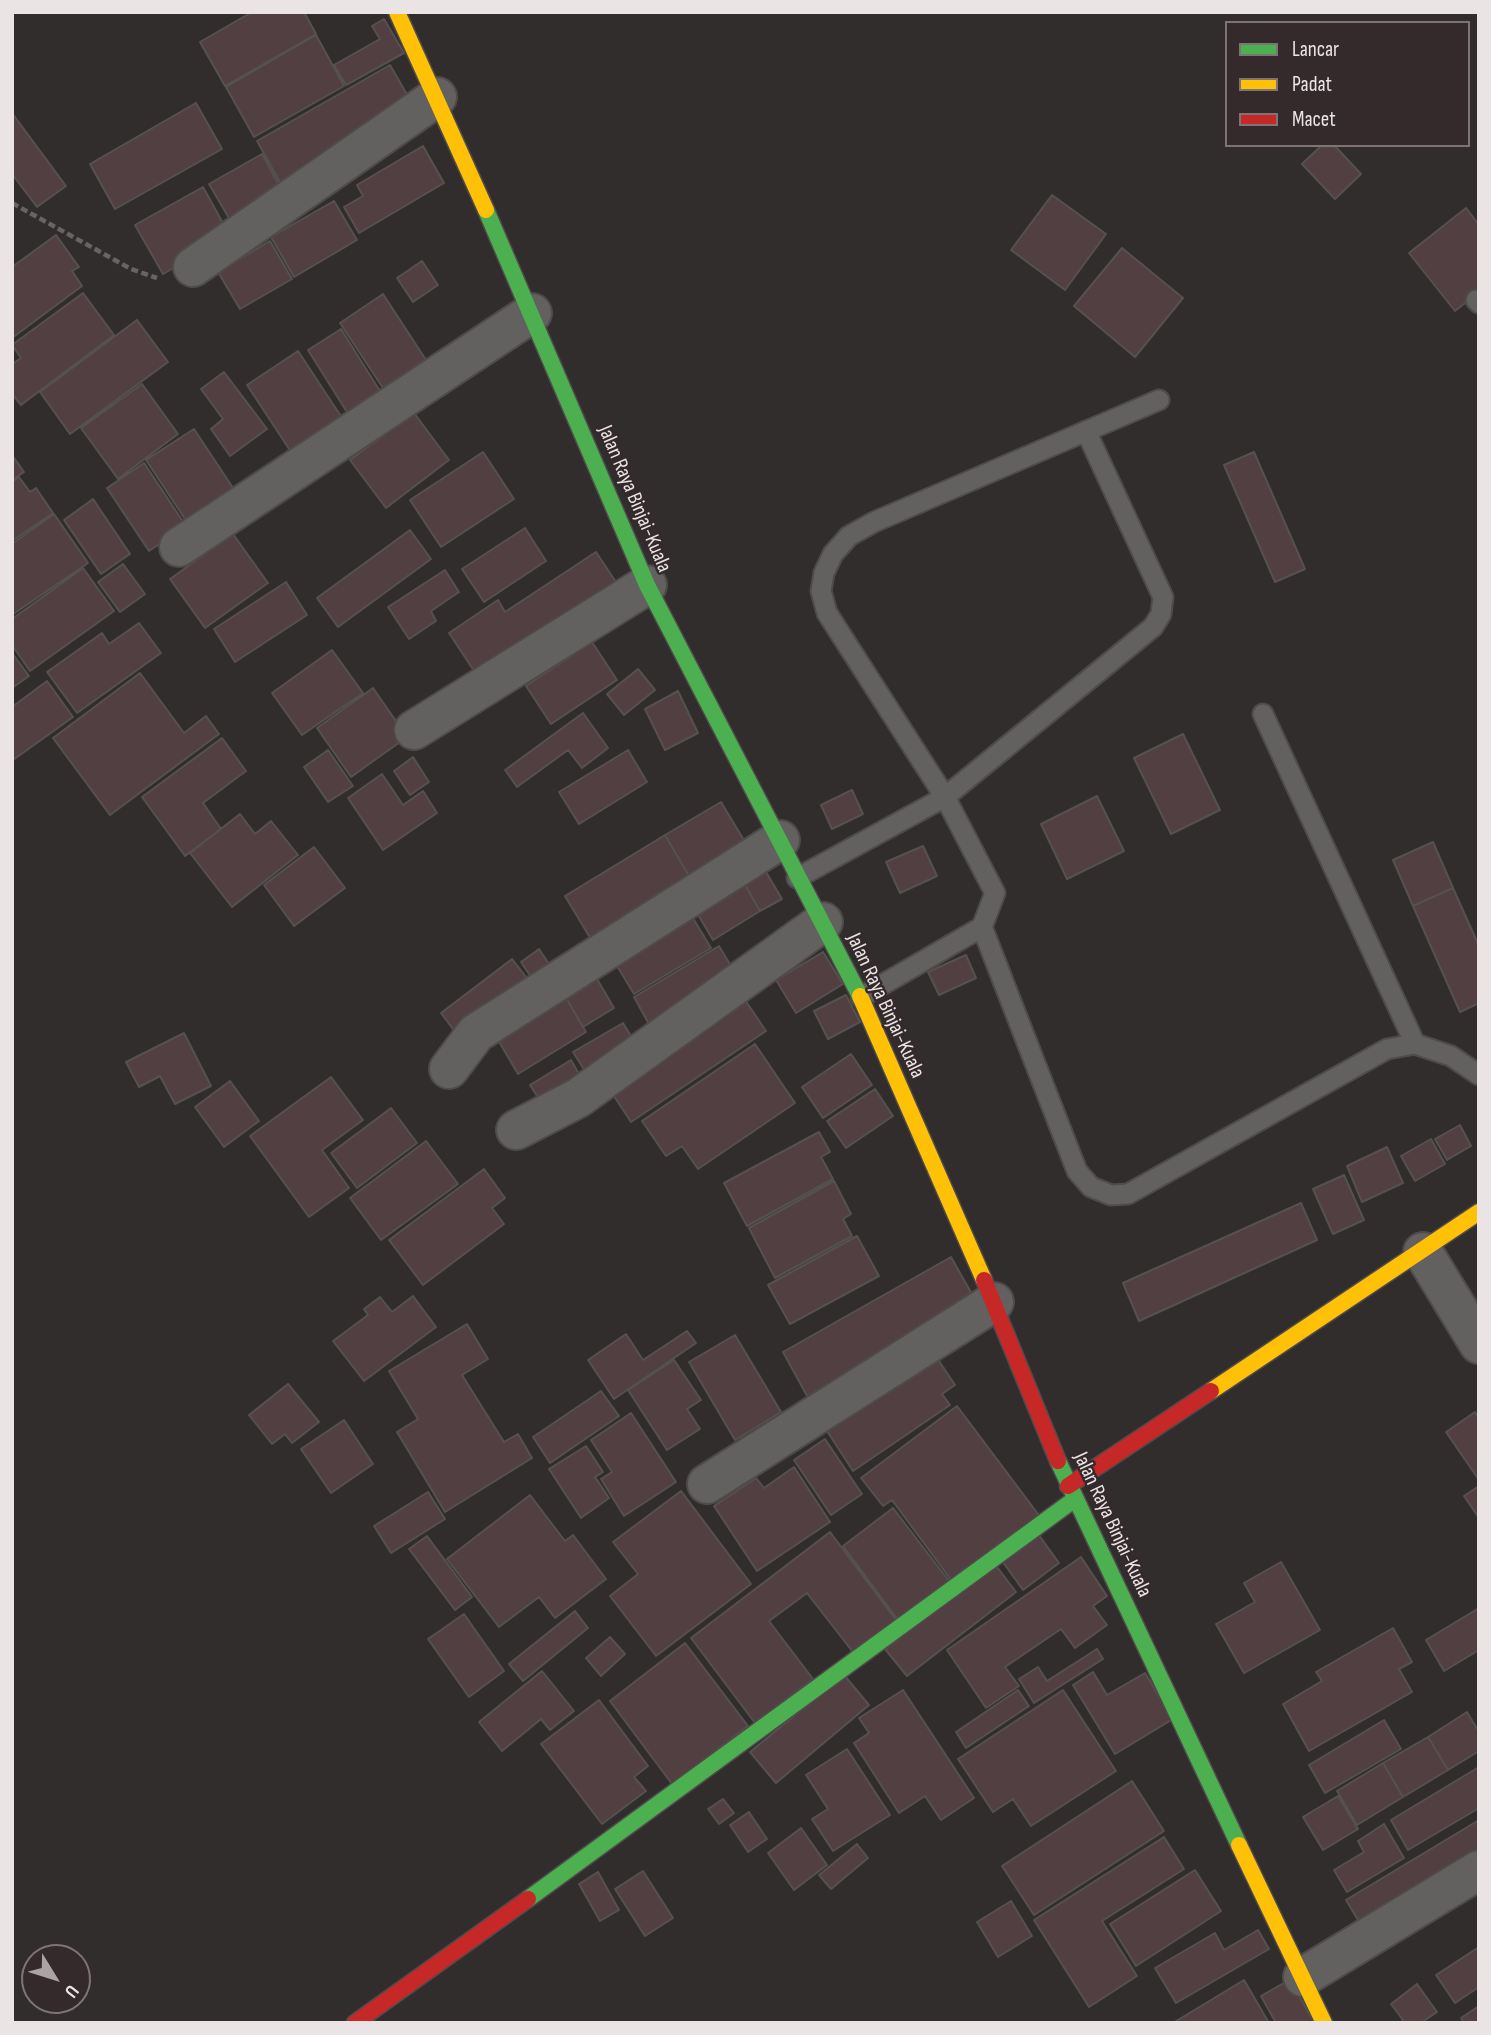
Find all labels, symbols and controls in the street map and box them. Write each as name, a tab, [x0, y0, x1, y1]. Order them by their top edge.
legend	[1225, 21, 1470, 147]
text: Lancar	[1292, 37, 1339, 62]
text: Padat	[1292, 72, 1332, 97]
text: Macet	[1292, 107, 1336, 132]
street label: Jalan Raya Binjai-Kuala	[592, 422, 676, 576]
street label: Jalan Raya Binjai-Kuala	[840, 929, 930, 1083]
street label: Jalan Raya Binjai-Kuala	[1067, 1448, 1157, 1602]
north arrow	[21, 1944, 91, 2014]
text: U	[59, 1980, 83, 2002]

